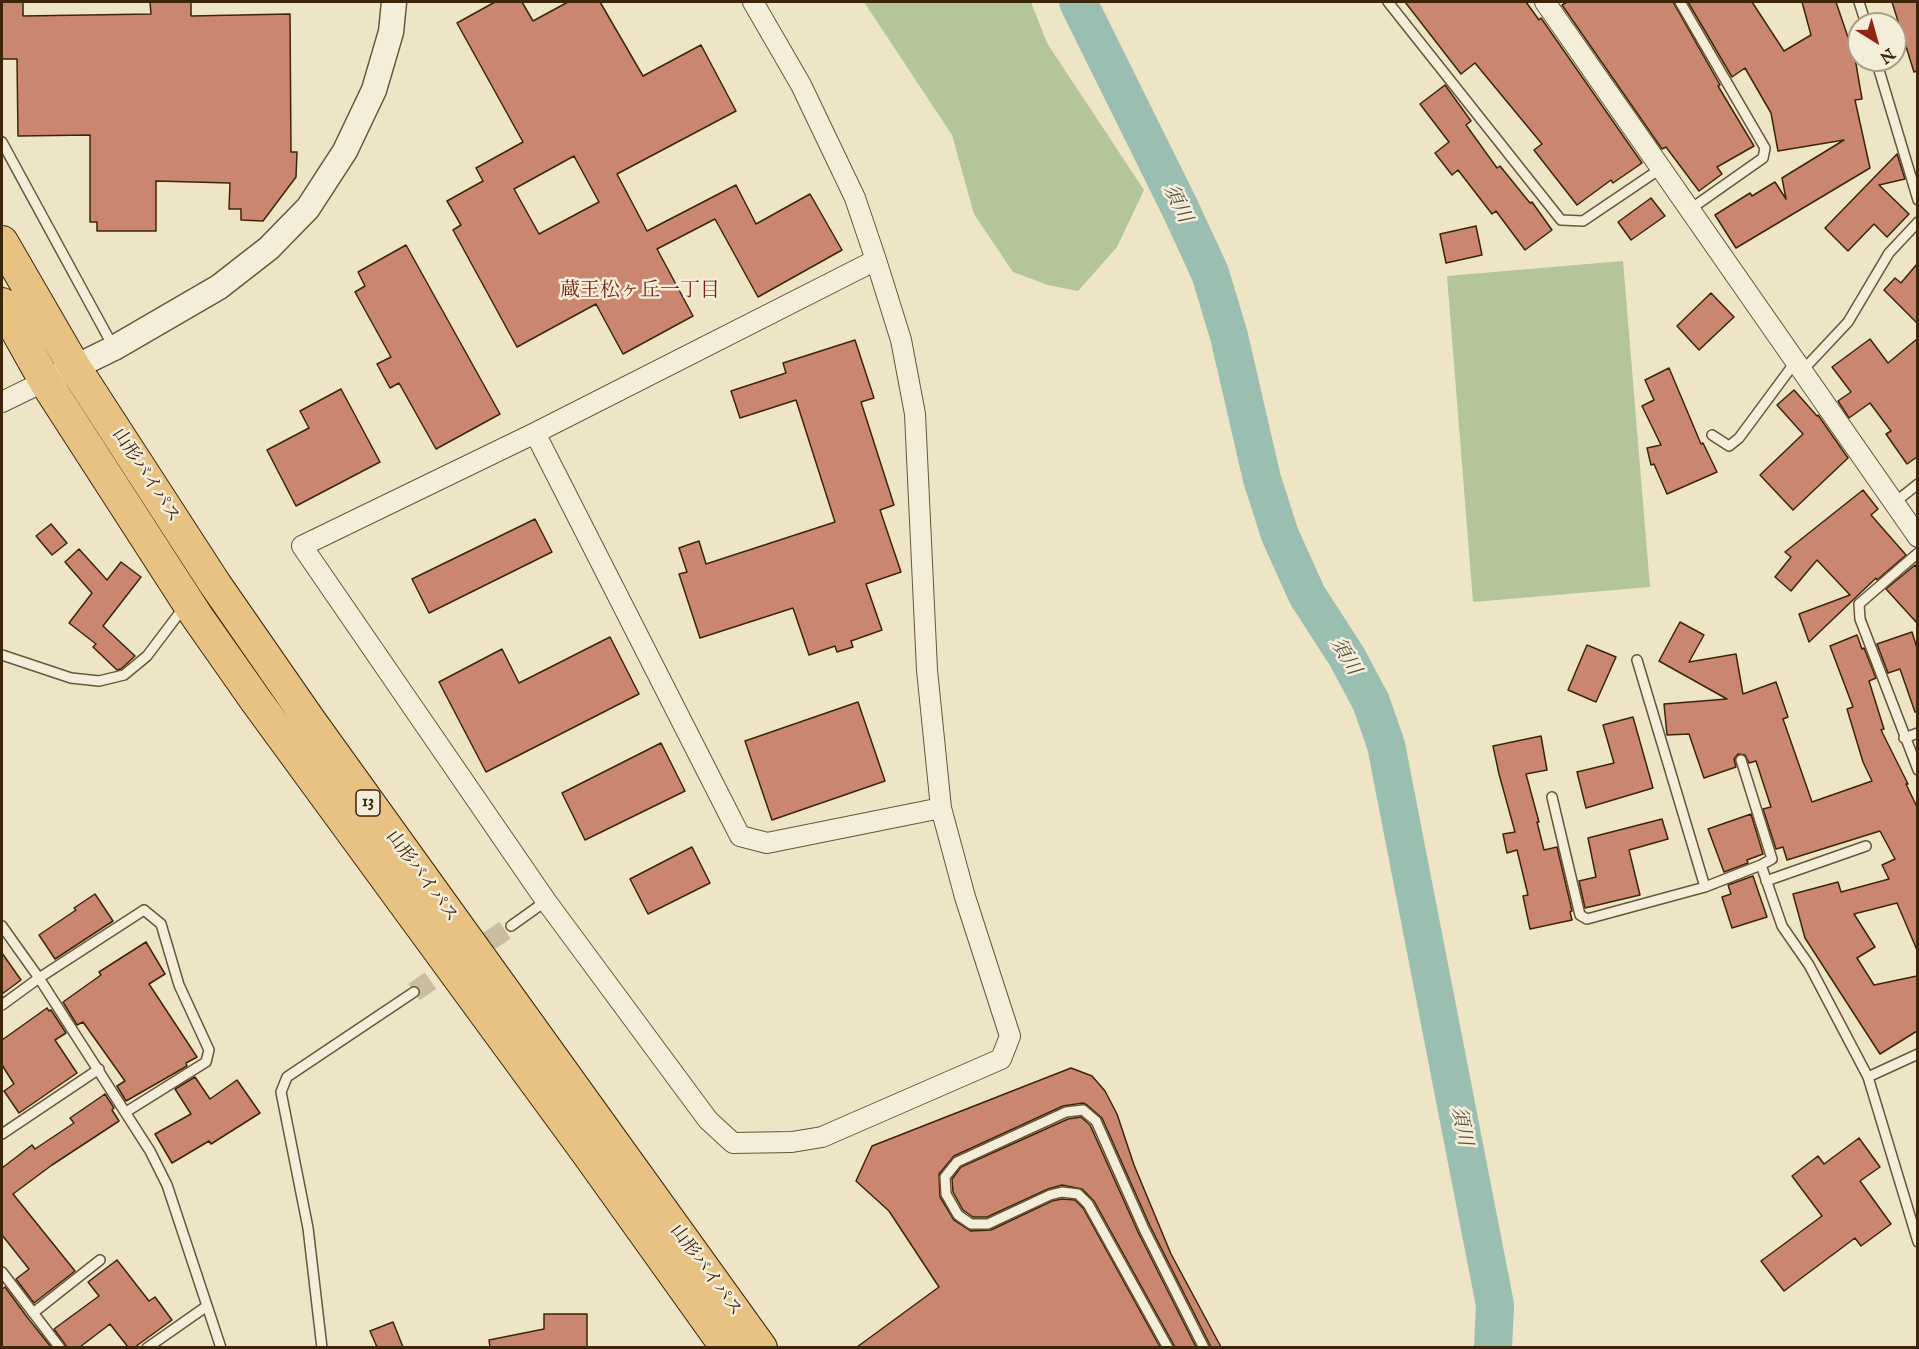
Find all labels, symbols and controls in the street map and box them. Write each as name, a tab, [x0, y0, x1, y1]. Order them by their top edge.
north arrow	[1847, 12, 1907, 72]
text: N	[1875, 43, 1898, 67]
water label: 須川	[1156, 181, 1196, 227]
district label: 蔵王松ヶ丘一丁目	[560, 280, 720, 304]
street label: 山形バイパス	[107, 425, 183, 527]
water label: 須川	[1323, 634, 1365, 680]
road number: 13	[356, 790, 380, 816]
street label: 山形バイパス	[381, 827, 461, 927]
water label: 須川	[1444, 1104, 1476, 1148]
street label: 山形バイパス	[665, 1221, 745, 1321]

